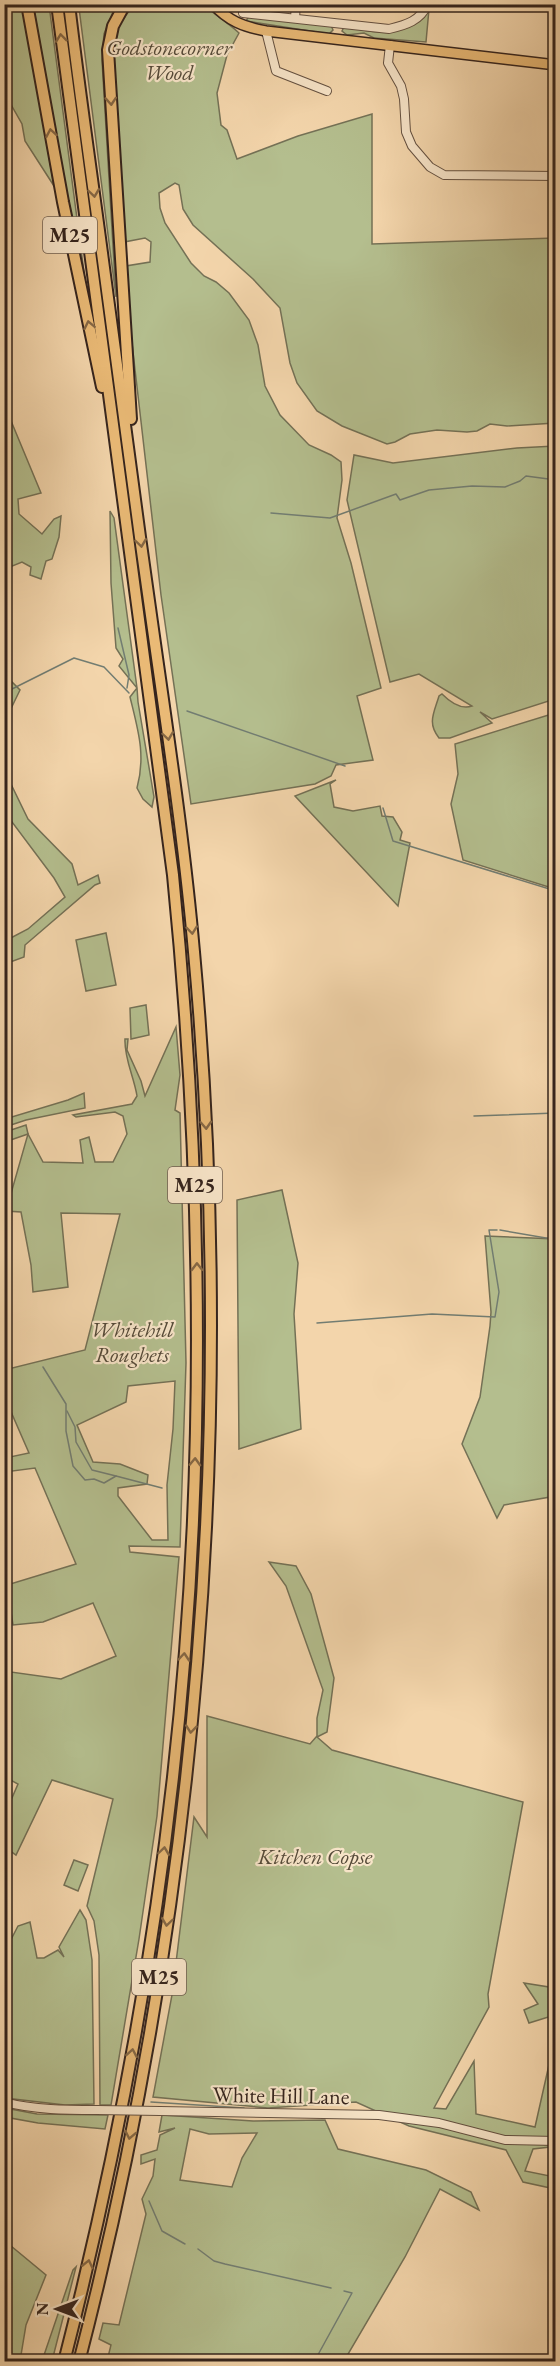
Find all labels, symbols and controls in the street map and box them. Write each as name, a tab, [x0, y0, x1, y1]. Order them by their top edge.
park label: Godstonecorner Wood	[106, 33, 233, 87]
one-way arrow	[55, 34, 67, 43]
one-way arrow	[104, 96, 117, 105]
one-way arrow	[45, 129, 58, 139]
one-way arrow	[88, 189, 100, 198]
road number: M25	[43, 217, 97, 253]
one-way arrow	[83, 320, 96, 330]
one-way arrow	[134, 539, 147, 548]
one-way arrow	[162, 732, 174, 741]
one-way arrow	[185, 925, 198, 935]
one-way arrow	[200, 1120, 212, 1129]
road number: M25	[168, 1167, 222, 1203]
one-way arrow	[191, 1263, 203, 1272]
park label: Whitehill Roughets	[91, 1315, 174, 1369]
one-way arrow	[189, 1458, 201, 1467]
one-way arrow	[177, 1652, 190, 1661]
one-way arrow	[185, 1724, 198, 1733]
park label: Kitchen Copse	[257, 1842, 373, 1871]
one-way arrow	[157, 1846, 170, 1855]
one-way arrow	[162, 1918, 174, 1927]
road number: M25	[132, 1959, 186, 1995]
one-way arrow	[125, 2048, 138, 2058]
street label: White Hill Lane	[212, 2080, 350, 2111]
one-way arrow	[124, 2130, 137, 2140]
one-way arrow	[81, 2259, 94, 2269]
north arrow	[27, 2279, 87, 2339]
text: N	[32, 2302, 53, 2315]

